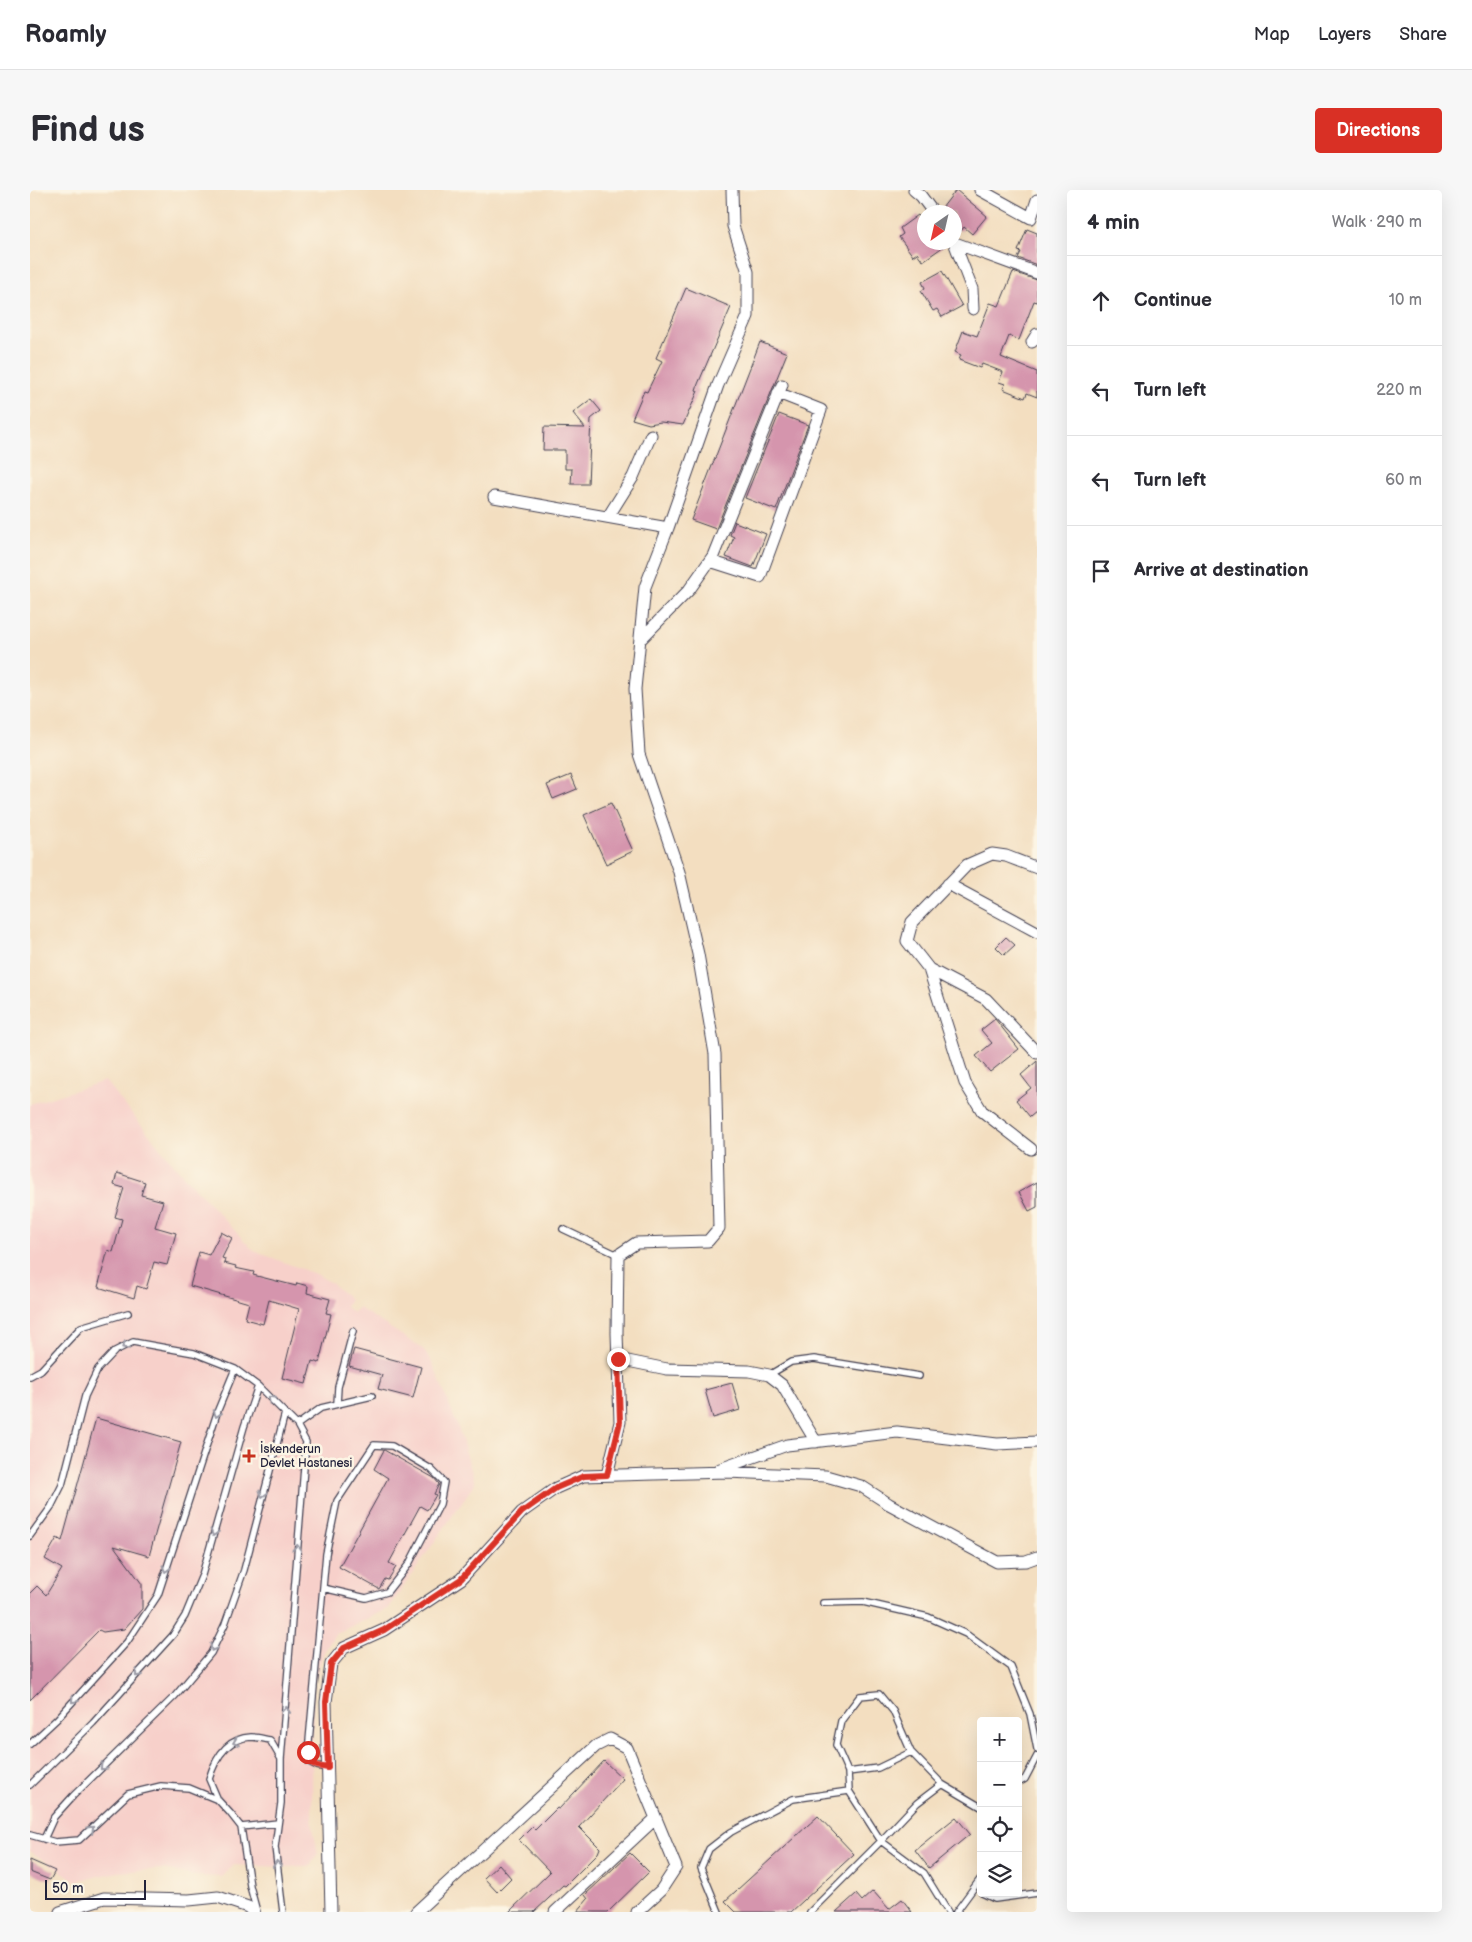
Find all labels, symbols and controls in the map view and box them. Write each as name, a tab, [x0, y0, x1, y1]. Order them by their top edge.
text: Roamly	[25, 20, 106, 49]
text: Map	[1254, 24, 1290, 45]
text: Layers	[1318, 24, 1371, 45]
text: Share	[1399, 24, 1447, 45]
button: Directions	[1315, 108, 1442, 153]
text: Find us	[30, 109, 145, 152]
north arrow	[917, 205, 962, 250]
text: 4 min	[1087, 210, 1140, 235]
text: Walk · 290 m	[1332, 213, 1422, 232]
icon: ahead	[1087, 287, 1115, 315]
text: Continue	[1134, 289, 1212, 312]
text: 10 m	[1389, 291, 1422, 310]
icon: left	[1087, 377, 1115, 405]
text: Turn left	[1134, 379, 1206, 402]
text: 220 m	[1376, 381, 1422, 400]
icon: left	[1087, 467, 1115, 495]
text: Turn left	[1134, 469, 1206, 492]
text: 60 m	[1385, 471, 1422, 490]
icon: arrive	[1087, 557, 1115, 585]
text: Arrive at destination	[1134, 559, 1309, 582]
one-way arrow	[121, 1340, 130, 1350]
route end	[607, 1348, 630, 1371]
one-way arrow	[268, 1396, 277, 1405]
one-way arrow	[213, 1410, 223, 1418]
place label: İskenderun Devlet Hastanesi	[260, 1441, 352, 1471]
marker: İskenderun Devlet Hastanesi	[242, 1449, 256, 1463]
one-way arrow	[258, 1490, 269, 1499]
one-way arrow	[210, 1529, 220, 1537]
one-way arrow	[291, 1544, 302, 1552]
one-way arrow	[162, 1564, 172, 1572]
one-way arrow	[209, 1643, 219, 1652]
one-way arrow	[135, 1668, 144, 1677]
one-way arrow	[71, 1695, 80, 1704]
one-way arrow	[280, 1706, 291, 1714]
map controls	[977, 1717, 1022, 1897]
button: +	[977, 1717, 1022, 1762]
one-way arrow	[233, 1736, 241, 1746]
route start	[297, 1741, 320, 1764]
one-way arrow	[99, 1761, 108, 1770]
button: −	[977, 1762, 1022, 1807]
button: locate	[977, 1807, 1022, 1852]
one-way arrow	[85, 1826, 94, 1835]
button: layers	[977, 1852, 1022, 1897]
one-way arrow	[272, 1859, 283, 1867]
scale bar	[45, 1877, 146, 1900]
text: 50 m	[52, 1880, 84, 1897]

